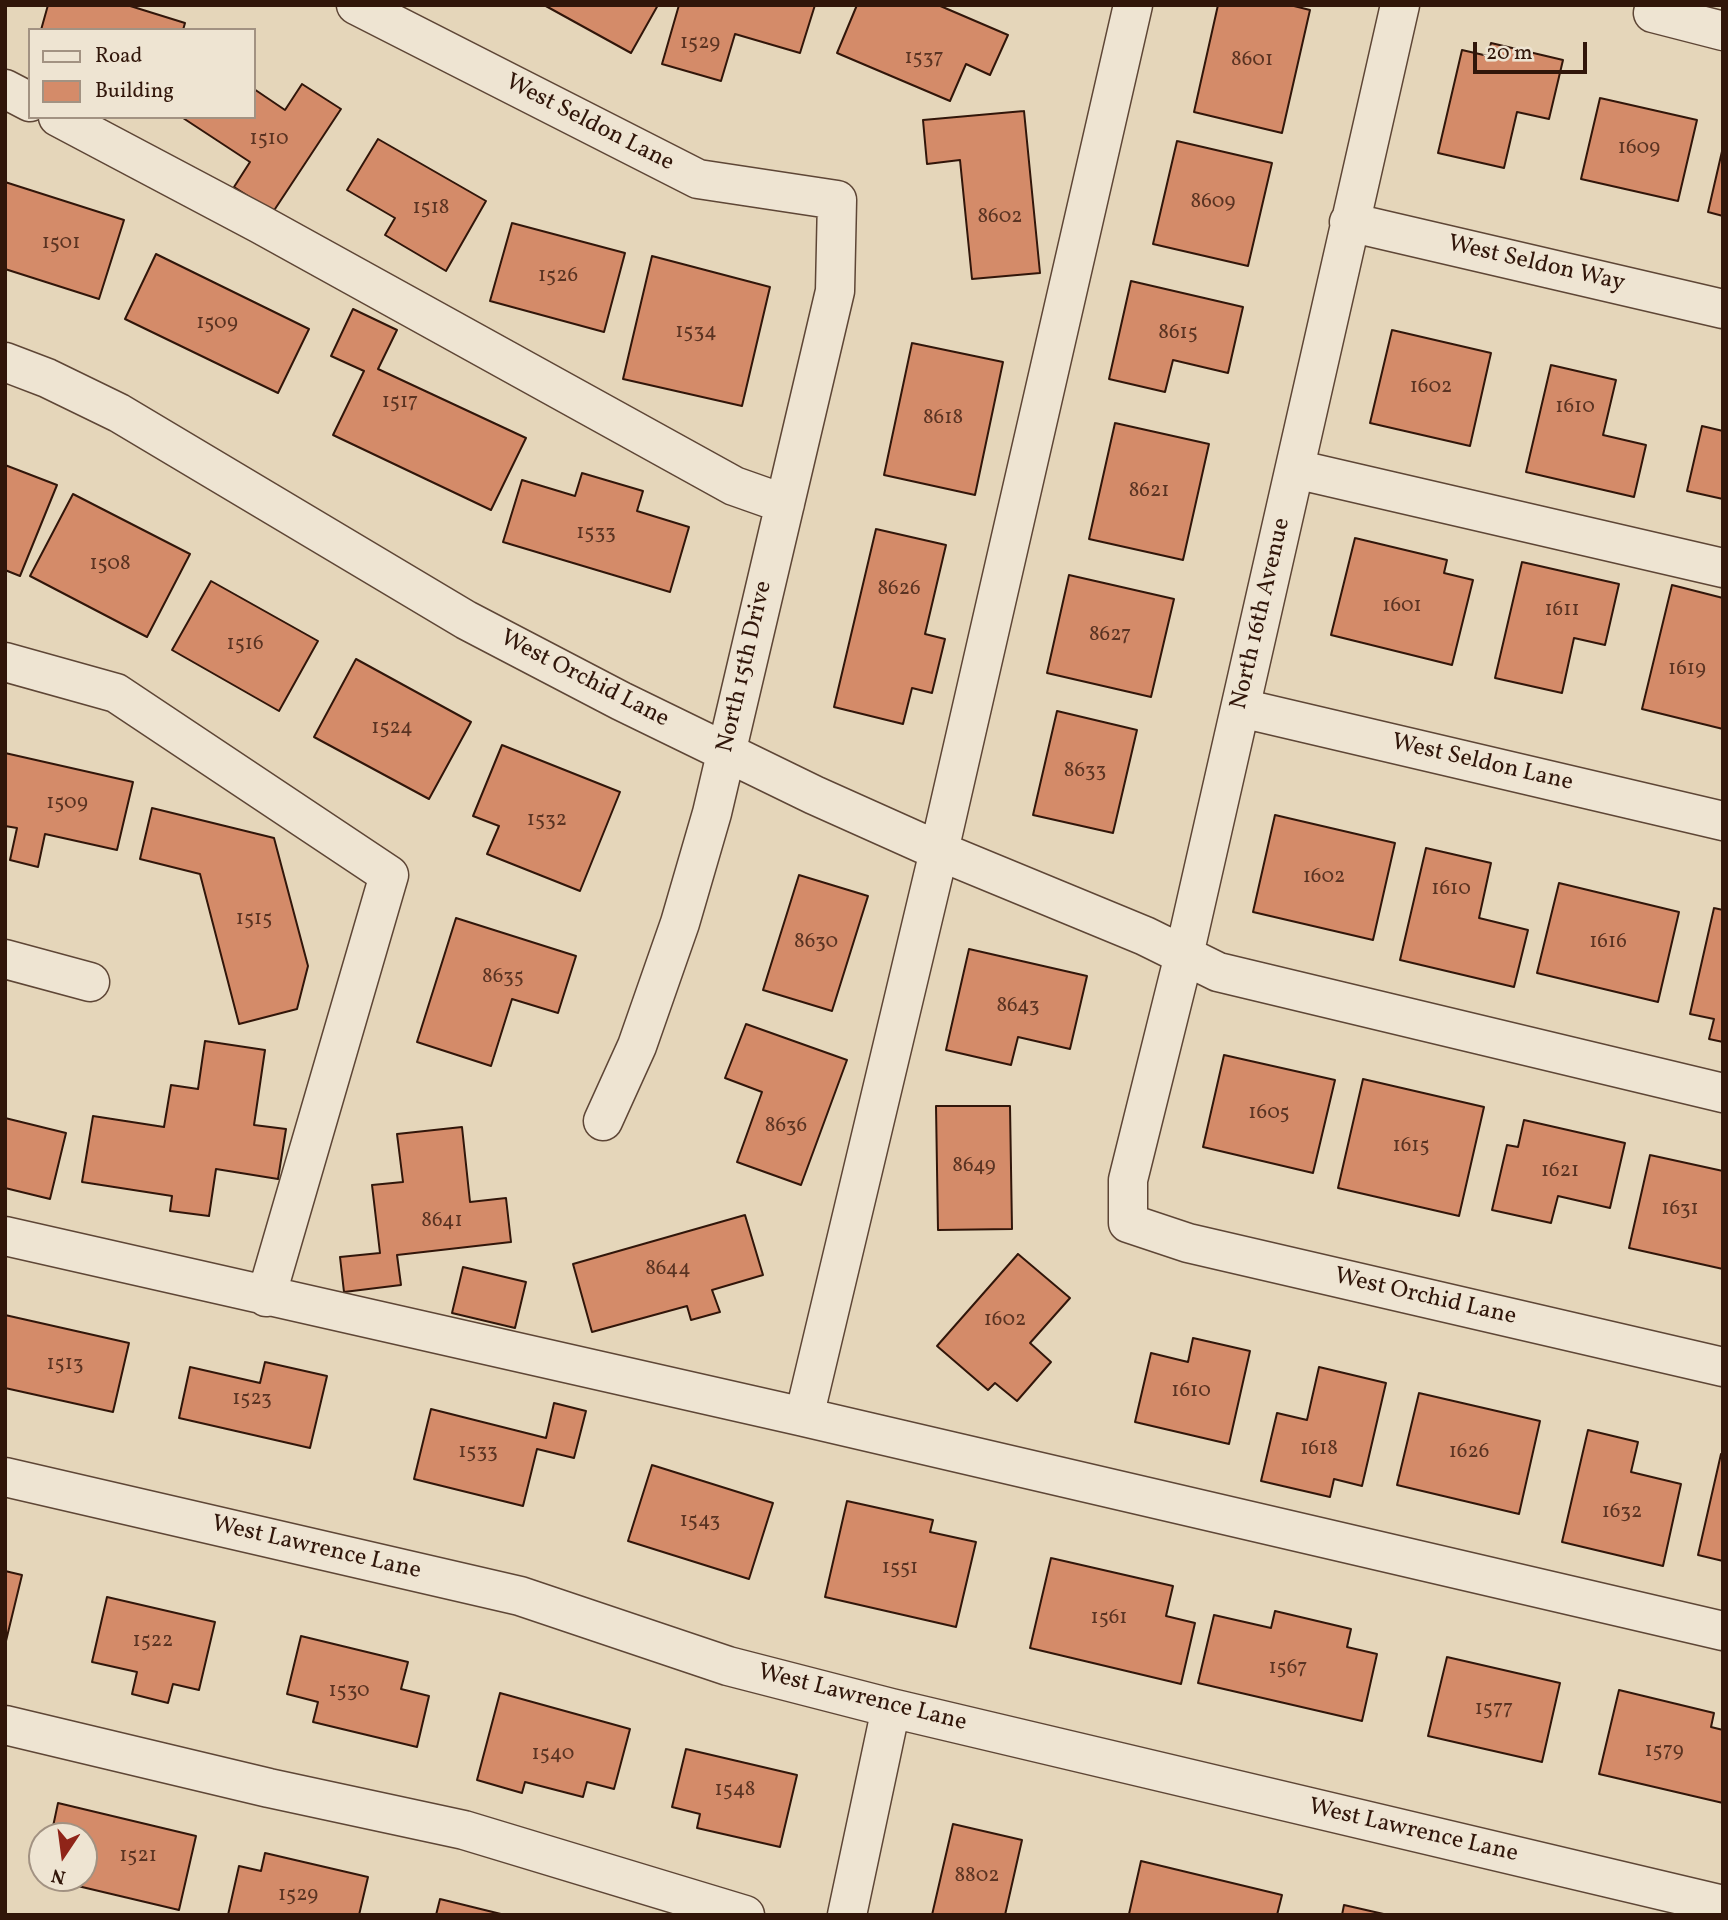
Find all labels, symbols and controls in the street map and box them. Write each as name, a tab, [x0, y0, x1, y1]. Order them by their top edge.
legend	[28, 28, 256, 119]
scale bar	[1476, 28, 1590, 72]
house number: 1529	[680, 31, 720, 57]
text: 20 m	[1486, 39, 1532, 68]
text: Road	[95, 42, 142, 71]
house number: 1537	[904, 46, 944, 72]
house number: 8601	[1231, 48, 1273, 74]
street label: West Seldon Lane	[500, 69, 678, 179]
text: Building	[95, 77, 174, 106]
house number: 1510	[249, 127, 289, 153]
house number: 1609	[1618, 136, 1660, 162]
house number: 8609	[1190, 190, 1236, 216]
house number: 1518	[412, 196, 450, 222]
house number: 8602	[977, 205, 1023, 231]
house number: 1501	[42, 231, 80, 257]
street label: West Seldon Way	[1445, 231, 1627, 299]
house number: 1526	[538, 264, 578, 290]
house number: 1509	[196, 311, 238, 337]
house number: 1534	[675, 320, 717, 346]
house number: 8615	[1158, 321, 1198, 347]
house number: 1602	[1410, 375, 1452, 401]
house number: 1517	[382, 390, 418, 416]
house number: 1610	[1555, 395, 1595, 421]
house number: 8618	[923, 406, 963, 432]
house number: 8621	[1129, 479, 1169, 505]
street label: North 16th Avenue	[1226, 515, 1298, 713]
house number: 1533	[576, 521, 616, 547]
house number: 1508	[89, 552, 131, 578]
house number: 8626	[877, 577, 921, 603]
street label: North 15th Drive	[712, 578, 780, 756]
house number: 1601	[1382, 594, 1422, 620]
house number: 1611	[1544, 598, 1580, 624]
house number: 8627	[1089, 623, 1131, 649]
street label: West Orchid Lane	[495, 625, 673, 735]
house number: 1516	[226, 632, 264, 658]
house number: 1619	[1668, 657, 1706, 683]
house number: 1524	[371, 716, 413, 742]
street label: West Seldon Lane	[1388, 729, 1576, 799]
house number: 8633	[1064, 759, 1106, 785]
house number: 1509	[46, 791, 88, 817]
house number: 1532	[527, 808, 567, 834]
house number: 1602	[1303, 865, 1345, 891]
house number: 1610	[1431, 877, 1471, 903]
house number: 1515	[236, 907, 272, 933]
house number: 8630	[794, 930, 838, 956]
house number: 1616	[1589, 930, 1627, 956]
house number: 8635	[482, 965, 524, 991]
house number: 8643	[996, 994, 1040, 1020]
house number: 1605	[1248, 1101, 1290, 1127]
house number: 8636	[765, 1114, 807, 1140]
house number: 1615	[1392, 1134, 1430, 1160]
house number: 8649	[952, 1154, 996, 1180]
house number: 1621	[1541, 1159, 1579, 1185]
house number: 1631	[1661, 1197, 1699, 1223]
house number: 8641	[421, 1209, 463, 1235]
house number: 8644	[645, 1257, 691, 1283]
street label: West Orchid Lane	[1331, 1263, 1519, 1333]
house number: 1602	[984, 1308, 1026, 1334]
house number: 1513	[46, 1352, 84, 1378]
house number: 1610	[1171, 1379, 1211, 1405]
house number: 1523	[232, 1387, 272, 1413]
house number: 1618	[1300, 1437, 1338, 1463]
house number: 1533	[458, 1440, 498, 1466]
house number: 1626	[1449, 1440, 1489, 1466]
house number: 1632	[1602, 1500, 1642, 1526]
house number: 1543	[680, 1509, 720, 1535]
street label: West Lawrence Lane	[208, 1511, 424, 1587]
house number: 1551	[882, 1556, 918, 1582]
house number: 1561	[1090, 1606, 1128, 1632]
house number: 1522	[133, 1629, 173, 1655]
house number: 1567	[1268, 1656, 1308, 1682]
street label: West Lawrence Lane	[755, 1659, 969, 1739]
house number: 1530	[328, 1679, 370, 1705]
house number: 1577	[1475, 1697, 1513, 1723]
house number: 1579	[1644, 1739, 1684, 1765]
house number: 1540	[532, 1742, 574, 1768]
house number: 1548	[714, 1778, 756, 1804]
street label: West Lawrence Lane	[1305, 1794, 1521, 1870]
north arrow	[28, 1822, 98, 1892]
house number: 1521	[119, 1844, 157, 1870]
text: N	[49, 1861, 68, 1890]
house number: 8802	[954, 1864, 1000, 1890]
house number: 1529	[278, 1883, 318, 1909]

